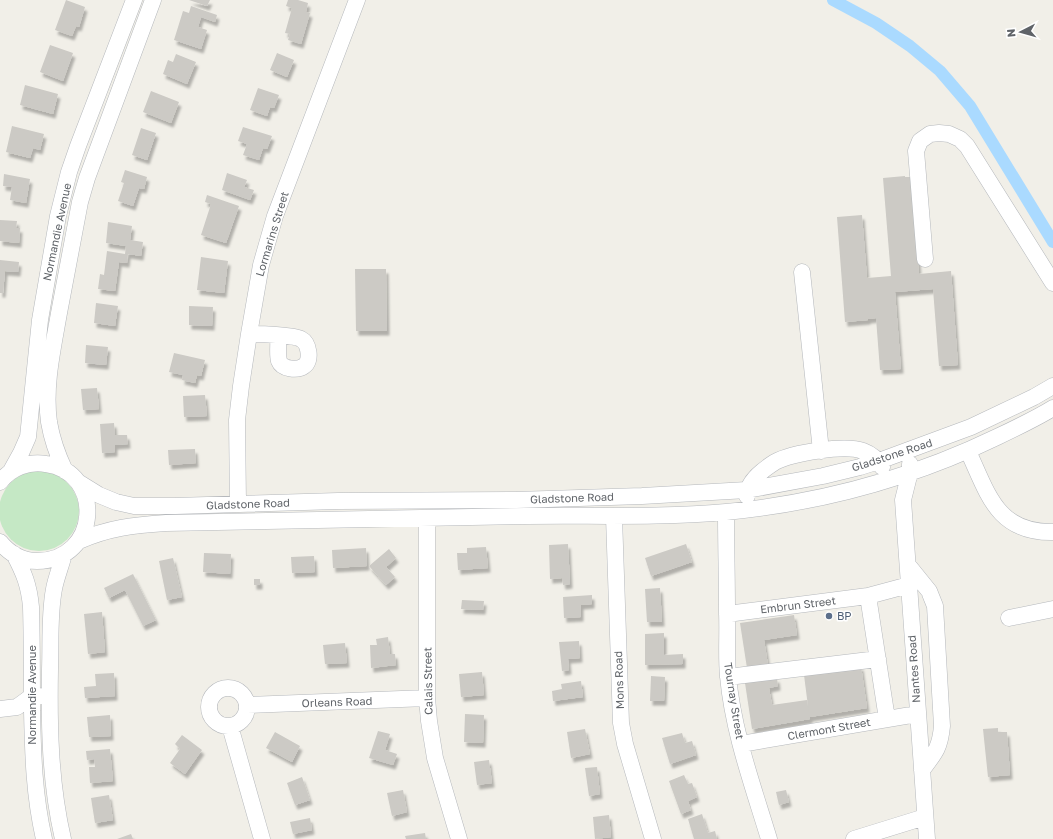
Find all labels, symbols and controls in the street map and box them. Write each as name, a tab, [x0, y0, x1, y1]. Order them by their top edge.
north arrow	[1001, 12, 1041, 52]
text: N	[1004, 28, 1017, 38]
street label: Normandie Avenue	[40, 182, 73, 282]
street label: Lormarins Street	[252, 190, 291, 278]
street label: Gladstone Road	[850, 435, 934, 474]
street label: Gladstone Road	[530, 490, 614, 505]
street label: Gladstone Road	[206, 496, 290, 511]
street label: Embrun Street	[759, 593, 837, 616]
place label: BP	[837, 609, 852, 622]
marker: BP	[824, 611, 834, 621]
street label: Nantes Road	[905, 635, 922, 703]
street label: Normandie Avenue	[25, 645, 38, 745]
street label: Calais Street	[420, 647, 435, 715]
street label: Mons Road	[611, 651, 626, 709]
street label: Tournay Street	[722, 662, 747, 740]
street label: Orleans Road	[301, 694, 373, 709]
street label: Clermont Street	[786, 715, 872, 742]

